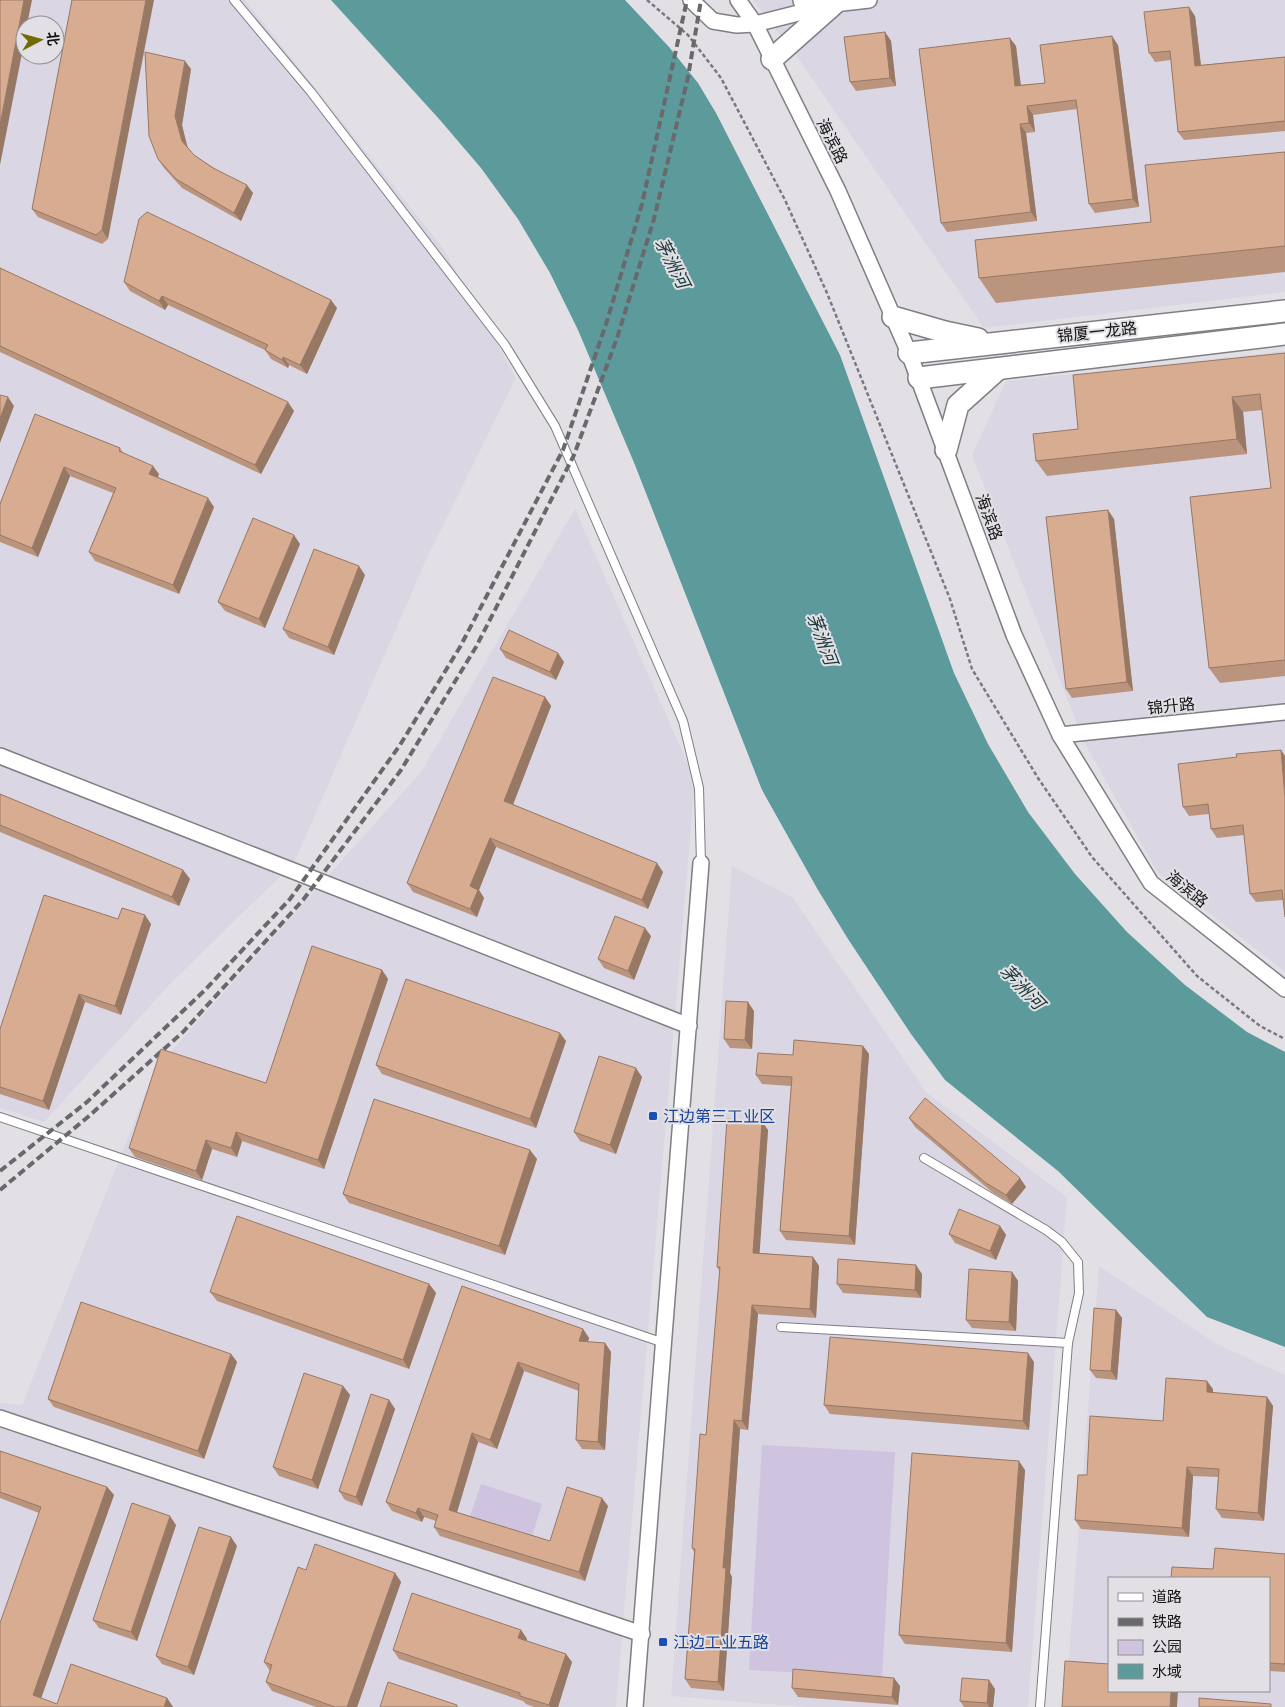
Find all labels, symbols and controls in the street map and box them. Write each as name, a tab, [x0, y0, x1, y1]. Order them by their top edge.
north arrow	[15, 15, 65, 65]
text: 北	[44, 31, 62, 46]
street label: 海滨路	[814, 116, 850, 166]
water label: 茅洲河	[651, 234, 695, 294]
street label: 锦厦一龙路	[1056, 319, 1138, 345]
street label: 海滨路	[973, 492, 1005, 542]
water label: 茅洲河	[803, 610, 842, 671]
street label: 锦升路	[1146, 695, 1196, 717]
street label: 海滨路	[1163, 867, 1211, 911]
water label: 茅洲河	[996, 961, 1050, 1016]
place label: 江边第三工业区	[663, 1108, 775, 1125]
marker: 江边第三工业区	[647, 1110, 659, 1122]
legend	[1108, 1577, 1270, 1692]
text: 道路	[1152, 1588, 1182, 1605]
text: 铁路	[1152, 1613, 1182, 1630]
place label: 江边工业五路	[673, 1634, 769, 1651]
marker: 江边工业五路	[657, 1636, 669, 1648]
text: 公园	[1152, 1638, 1182, 1655]
text: 水域	[1152, 1663, 1182, 1680]

